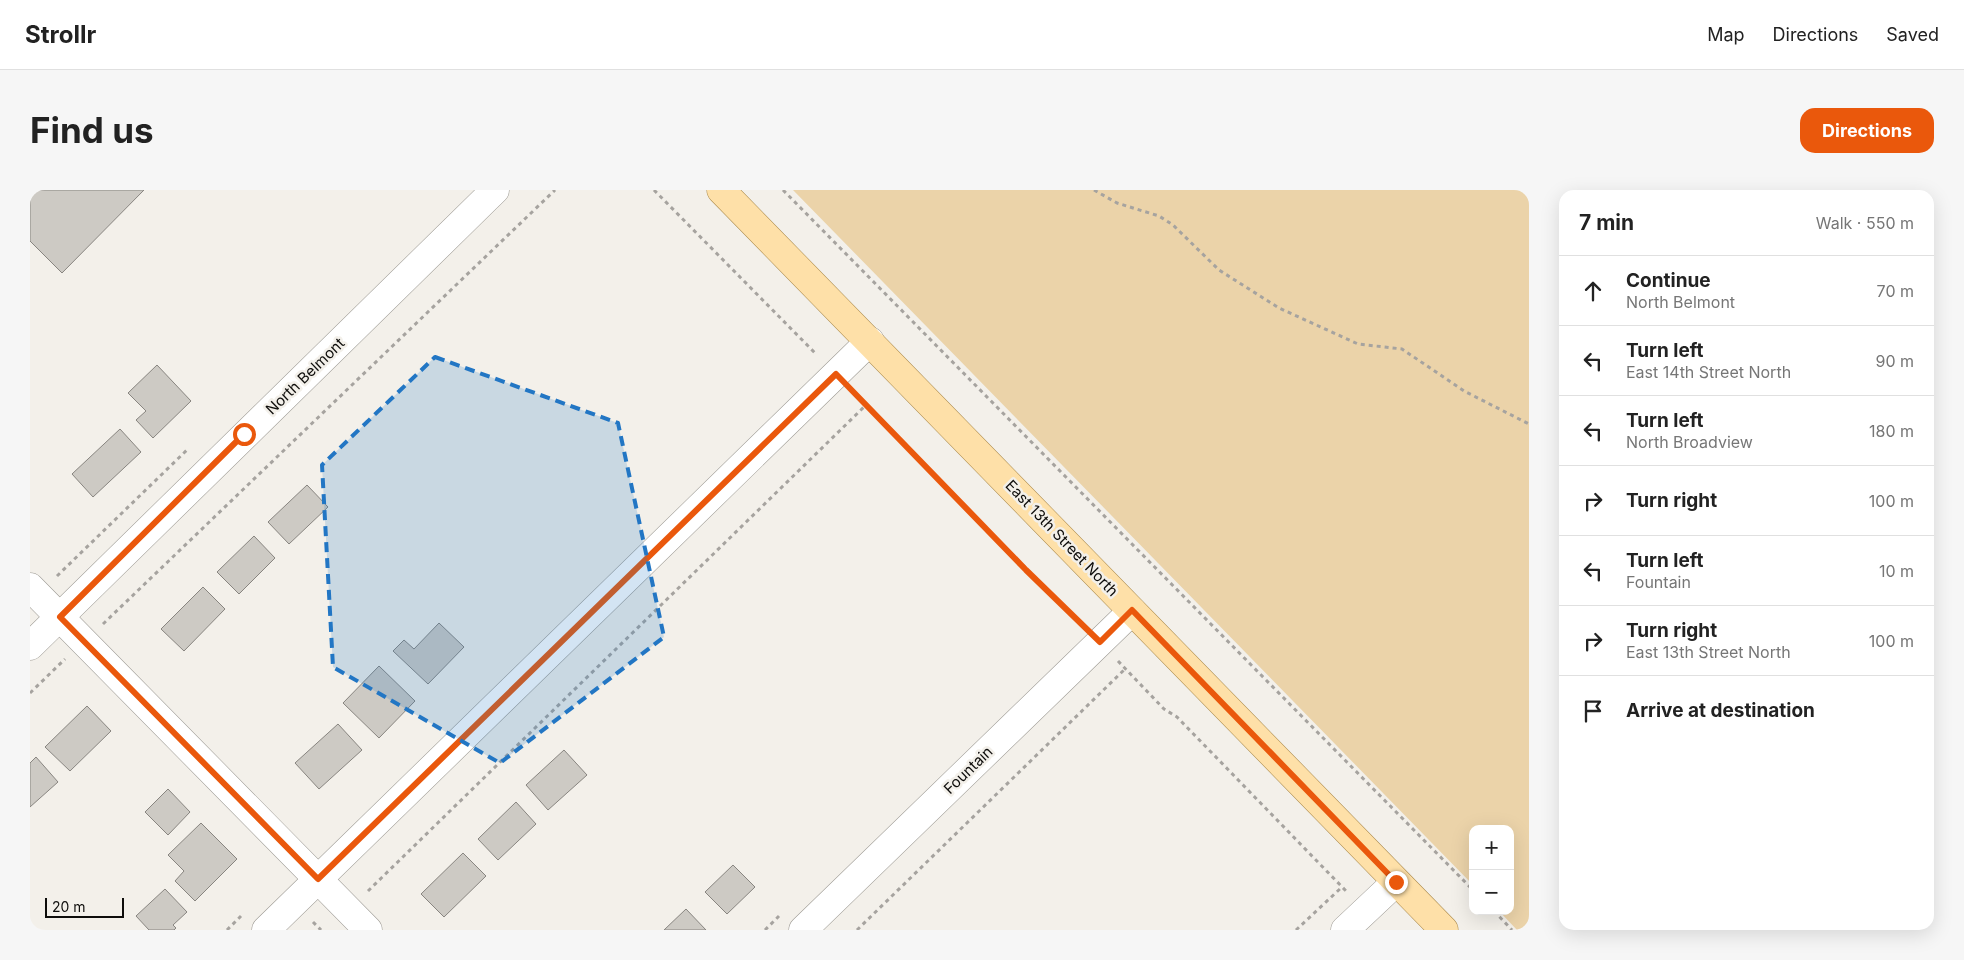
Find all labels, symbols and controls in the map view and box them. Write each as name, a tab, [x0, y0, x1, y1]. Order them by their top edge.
text: Strollr	[25, 20, 96, 49]
text: Map	[1707, 24, 1745, 45]
text: Directions	[1773, 24, 1858, 45]
text: Saved	[1886, 24, 1939, 45]
button: Directions	[1800, 108, 1934, 153]
text: Find us	[30, 109, 154, 151]
text: 7 min	[1579, 210, 1634, 235]
text: Walk · 550 m	[1816, 213, 1914, 233]
text: Continue	[1626, 269, 1711, 292]
icon: ahead	[1579, 277, 1607, 305]
text: 70 m	[1877, 281, 1914, 301]
text: North Belmont	[1626, 292, 1735, 312]
street label: North Belmont	[262, 334, 348, 418]
text: Turn left	[1626, 339, 1704, 362]
icon: left	[1579, 347, 1607, 375]
text: 90 m	[1875, 351, 1914, 371]
text: East 14th Street North	[1626, 362, 1791, 382]
text: Turn left	[1626, 409, 1704, 432]
icon: left	[1579, 417, 1607, 445]
text: 180 m	[1869, 421, 1914, 441]
route start	[233, 423, 256, 446]
text: North Broadview	[1626, 432, 1753, 452]
street label: East 13th Street North	[1002, 476, 1122, 600]
icon: right	[1579, 487, 1607, 515]
text: Turn right	[1626, 489, 1717, 512]
text: 100 m	[1869, 491, 1914, 511]
text: Turn left	[1626, 549, 1704, 572]
icon: left	[1579, 557, 1607, 585]
text: 10 m	[1879, 561, 1914, 581]
text: Fountain	[1626, 572, 1691, 592]
text: Turn right	[1626, 619, 1717, 642]
icon: right	[1579, 627, 1607, 655]
text: 100 m	[1869, 631, 1914, 651]
text: East 13th Street North	[1626, 642, 1791, 662]
icon: arrive	[1579, 697, 1607, 725]
text: Arrive at destination	[1626, 699, 1815, 722]
street label: Fountain	[940, 742, 996, 798]
map controls	[1469, 825, 1514, 915]
button: +	[1469, 825, 1514, 870]
button: −	[1469, 870, 1514, 915]
route end	[1385, 871, 1408, 894]
scale bar	[45, 895, 124, 918]
text: 20 m	[52, 898, 86, 915]

